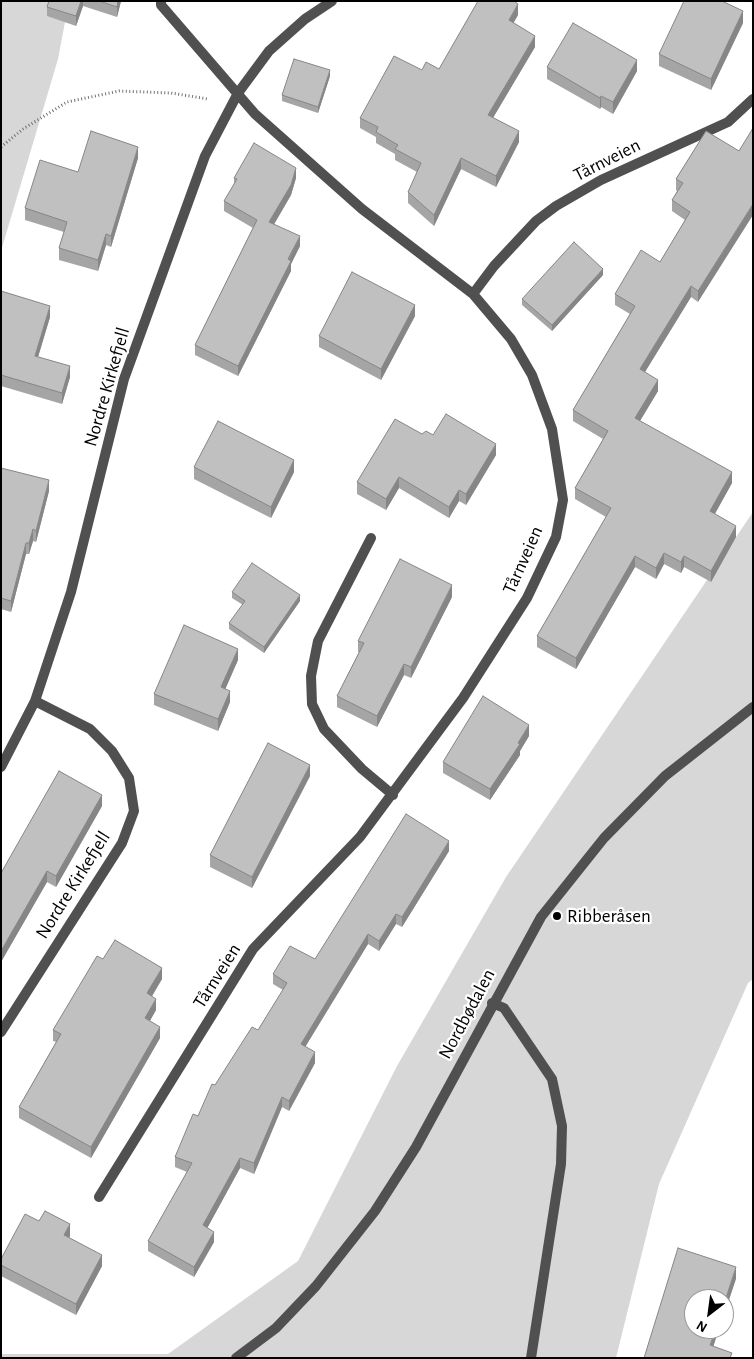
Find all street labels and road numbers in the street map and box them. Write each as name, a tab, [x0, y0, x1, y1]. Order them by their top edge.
street label: Tårnveien	[570, 134, 644, 186]
street label: Nordre Kirkefjell	[79, 325, 135, 449]
street label: Tårnveien	[498, 523, 548, 597]
street label: Nordre Kirkefjell	[31, 827, 115, 943]
street label: Tårnveien	[188, 939, 246, 1013]
street label: Nordbødalen	[434, 965, 500, 1063]

